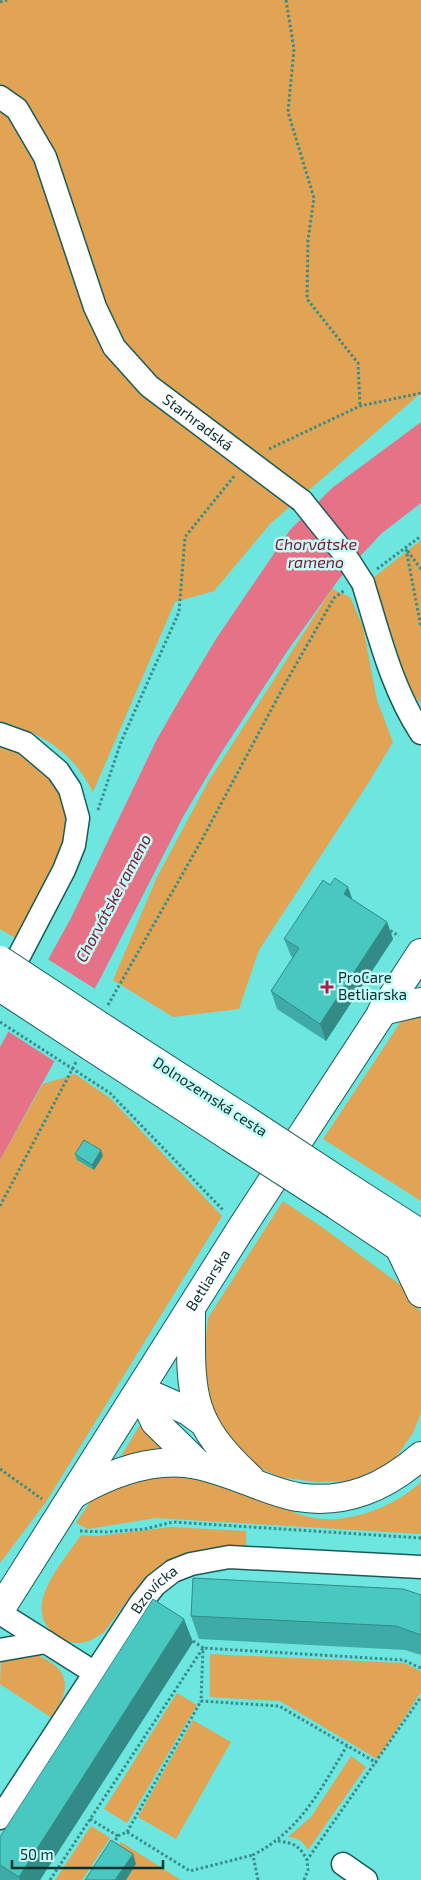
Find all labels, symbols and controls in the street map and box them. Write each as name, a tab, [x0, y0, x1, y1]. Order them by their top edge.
street label: Starhradská	[159, 389, 237, 454]
water label: Chorvátske rameno	[275, 534, 358, 571]
water label: Chorvátske rameno	[71, 831, 154, 965]
place label: ProCare Betliarska	[338, 968, 407, 1003]
marker: ProCare Betliarska	[320, 980, 334, 994]
street label: Dolnozemská cesta	[150, 1052, 271, 1140]
street label: Betliarska	[181, 1246, 234, 1314]
street label: Bzovícka	[126, 1561, 181, 1617]
scale bar	[12, 1838, 164, 1870]
text: 50 m	[20, 1845, 54, 1863]

